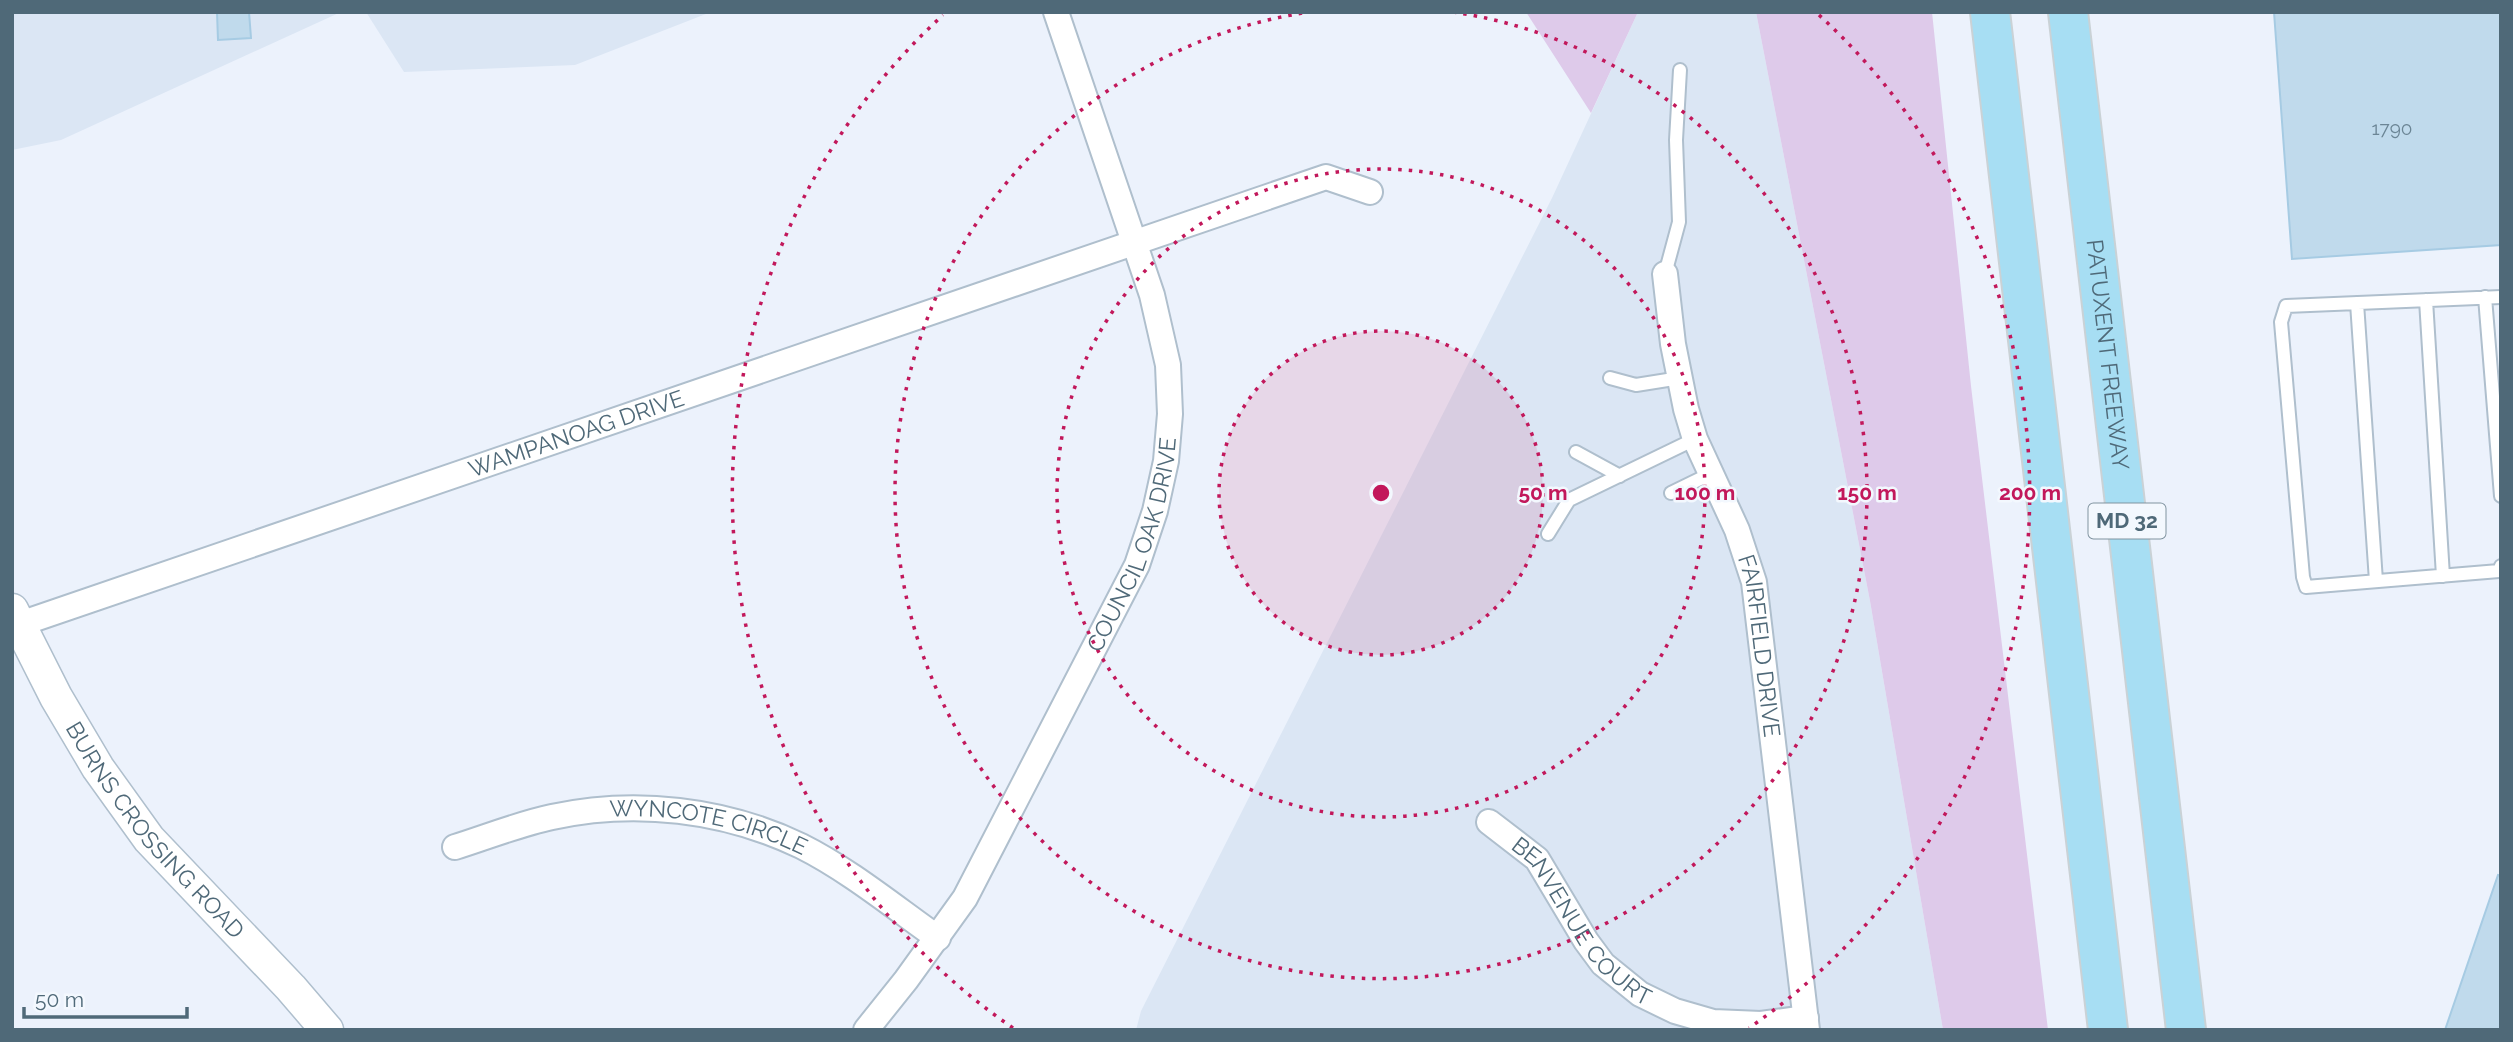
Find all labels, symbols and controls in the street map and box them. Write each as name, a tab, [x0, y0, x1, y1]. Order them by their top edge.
house number: 1790	[2372, 117, 2412, 139]
street label: PATUXENT FREEWAY	[2081, 238, 2135, 472]
street label: WAMPANOAG DRIVE	[465, 384, 687, 482]
street label: COUNCIL OAK DRIVE	[1081, 436, 1181, 656]
text: 50 m	[1518, 480, 1568, 505]
text: 100 m	[1675, 480, 1735, 505]
text: 150 m	[1837, 480, 1897, 505]
text: 200 m	[1999, 480, 2061, 505]
centre of rings	[1369, 481, 1393, 505]
road number: MD 32	[2088, 504, 2166, 538]
street label: FAIRFIELD DRIVE	[1733, 551, 1786, 739]
street label: BURNS CROSSING ROAD	[61, 717, 250, 944]
street label: WYNCOTE CIRCLE	[609, 794, 812, 860]
street label: BENVENUE COURT	[1507, 831, 1656, 1011]
scale bar	[24, 976, 187, 1020]
text: 50 m	[35, 987, 84, 1012]

